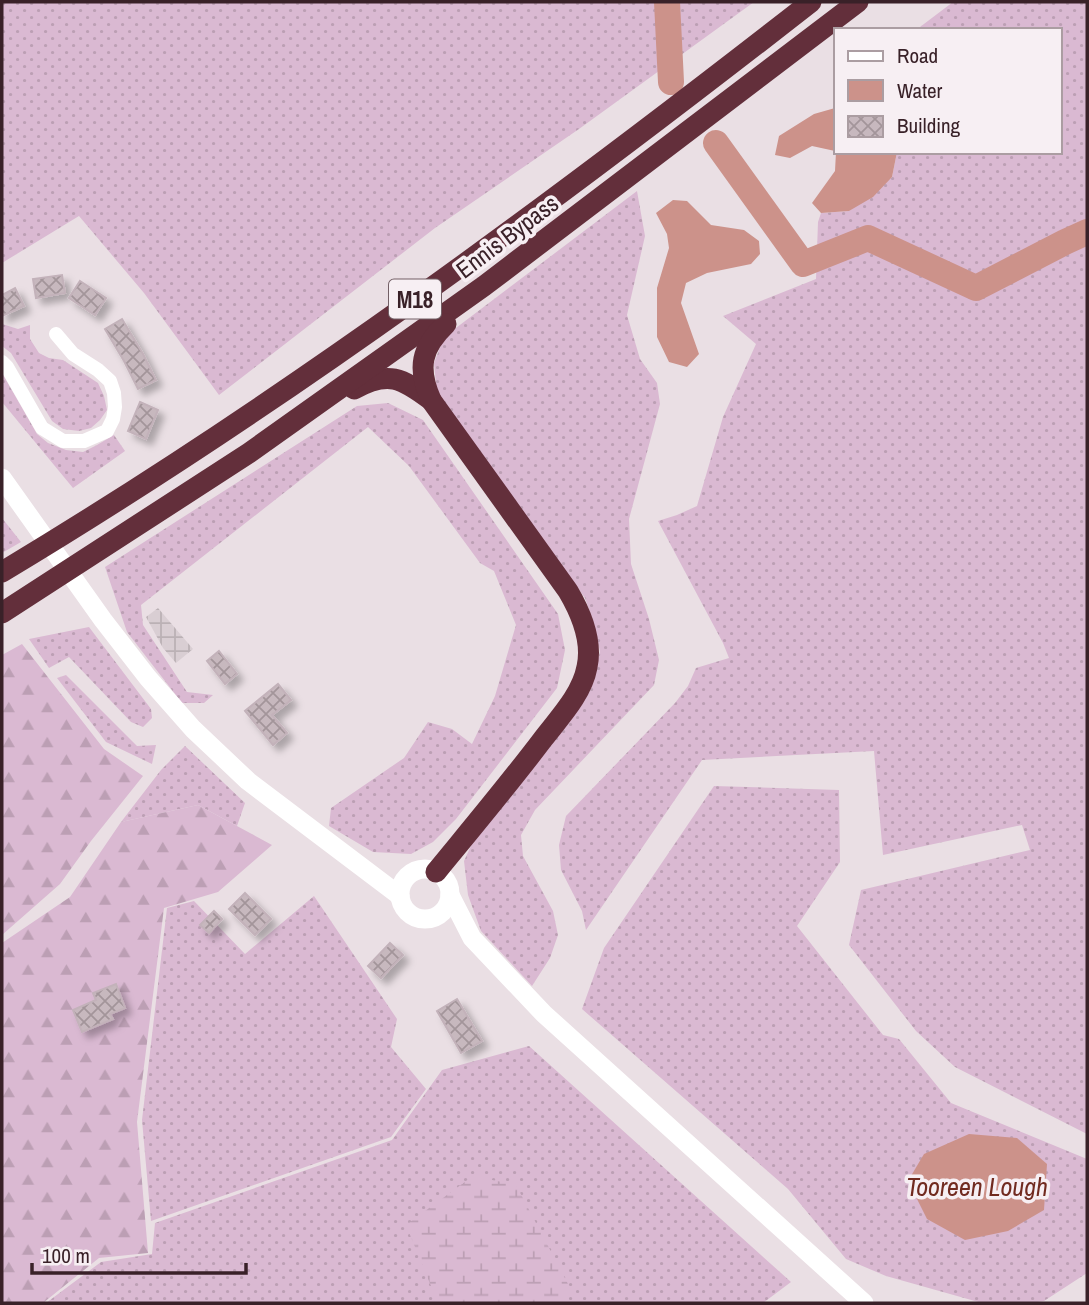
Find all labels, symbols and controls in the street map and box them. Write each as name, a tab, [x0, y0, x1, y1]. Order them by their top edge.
legend	[834, 28, 1061, 154]
text: Road	[897, 41, 938, 70]
text: Water	[897, 76, 943, 105]
text: Building	[897, 111, 961, 140]
street label: Ennis Bypass	[449, 187, 565, 285]
road number: M18	[389, 280, 441, 318]
water label: Tooreen Lough	[906, 1169, 1048, 1204]
scale bar	[32, 1232, 245, 1276]
text: 100 m	[42, 1241, 90, 1270]

